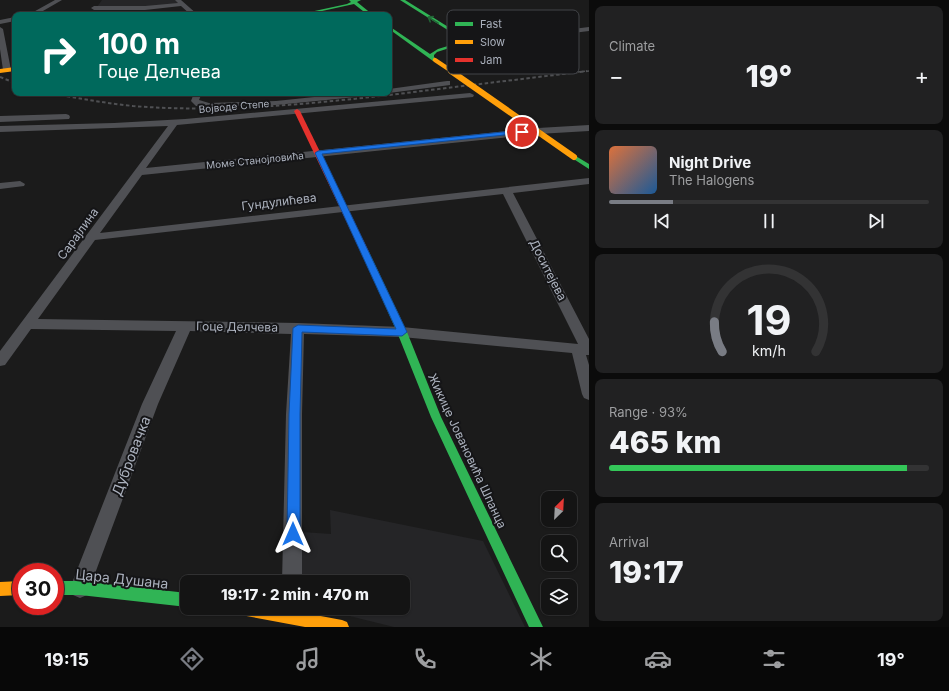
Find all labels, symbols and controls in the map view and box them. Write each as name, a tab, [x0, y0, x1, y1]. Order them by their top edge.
legend	[447, 10, 579, 74]
one-way arrow	[428, 16, 439, 24]
text: Fast	[480, 17, 502, 31]
text: 100 m	[98, 27, 180, 61]
icon: right	[32, 28, 84, 80]
text: Slow	[480, 35, 505, 49]
text: Climate	[609, 38, 655, 54]
text: Jam	[480, 53, 502, 67]
text: 19°	[746, 58, 792, 94]
text: Гоце Делчева	[98, 61, 221, 82]
text: −	[609, 63, 624, 89]
text: +	[914, 63, 929, 89]
street label: Војводе Степе	[198, 97, 270, 115]
pin	[505, 115, 539, 149]
icon: arrive	[511, 121, 533, 143]
street label: Моме Станојловића	[206, 149, 304, 171]
text: Night Drive	[669, 153, 751, 172]
text: The Halogens	[669, 172, 754, 188]
street label: Гундулићева	[241, 189, 317, 214]
street label: Сарајлина	[54, 205, 101, 263]
icon: previous	[651, 210, 673, 232]
icon: pause	[758, 210, 780, 232]
icon: next	[865, 210, 887, 232]
street label: Доситејева	[527, 237, 570, 303]
text: 19	[747, 294, 791, 344]
street label: Гоце Делчева	[196, 318, 278, 335]
text: km/h	[752, 341, 786, 358]
street label: Жикице Јовановића Шпанца	[425, 371, 510, 531]
text: Range · 93%	[609, 404, 688, 420]
street label: Дубровачка	[108, 414, 154, 498]
text: 465 km	[609, 424, 721, 460]
north arrow	[541, 491, 577, 527]
map controls	[541, 491, 577, 615]
position arrow	[272, 513, 314, 555]
text: Arrival	[609, 534, 649, 550]
button: search	[541, 535, 577, 571]
text: 19:17	[609, 554, 684, 590]
speed limit sign: 30	[12, 563, 64, 615]
street label: Цара Душана	[75, 565, 169, 592]
button: layers	[541, 579, 577, 615]
text: 19:17 · 2 min · 470 m	[221, 585, 369, 604]
icon: directions	[178, 645, 206, 673]
icon: music	[294, 645, 322, 673]
icon: phone	[411, 645, 439, 673]
icon: climate	[527, 645, 555, 673]
icon: car	[644, 645, 672, 673]
icon: filters	[760, 645, 788, 673]
text: 19:15	[44, 649, 89, 670]
text: 19°	[877, 649, 905, 670]

